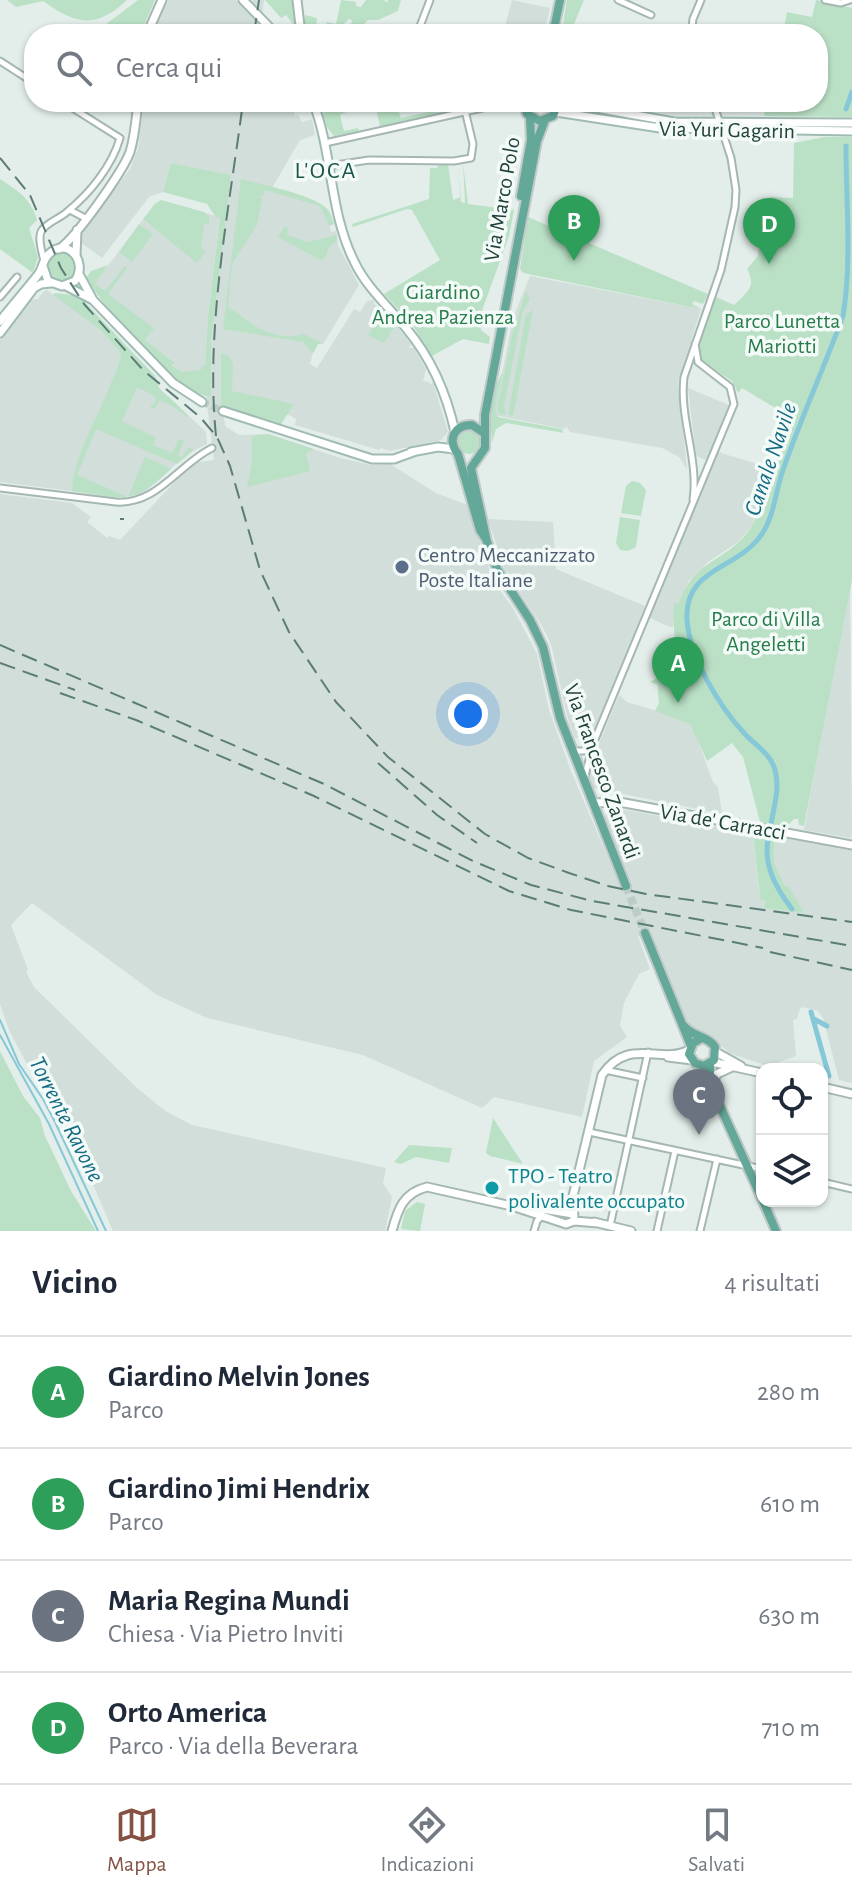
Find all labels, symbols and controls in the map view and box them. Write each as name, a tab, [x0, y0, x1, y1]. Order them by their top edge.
search box	[24, 24, 828, 112]
icon: search	[52, 46, 96, 90]
text: Cerca qui	[116, 53, 222, 83]
street label: Via Yuri Gagarin	[659, 118, 795, 142]
street label: Via Marco Polo	[480, 135, 524, 263]
district label: L'OCA	[295, 159, 357, 183]
pin: B	[548, 195, 600, 261]
pin: D	[743, 198, 795, 264]
park label: Giardino Andrea Pazienza	[372, 281, 514, 328]
park label: Parco Lunetta Mariotti	[724, 310, 840, 357]
water label: Canale Navile	[740, 400, 801, 519]
place label: Centro Meccanizzato Poste Italiane	[418, 544, 595, 591]
marker: Centro Meccanizzato Poste Italiane	[393, 558, 411, 576]
park label: Parco di Villa Angeletti	[711, 608, 821, 655]
pin: A	[652, 637, 704, 703]
street label: Via Francesco Zanardi	[560, 681, 644, 862]
your location	[448, 694, 488, 734]
street label: Via de' Carracci	[658, 800, 788, 844]
water label: Torrente Ravone	[24, 1053, 108, 1186]
map controls	[756, 1063, 828, 1207]
button: locate	[756, 1063, 828, 1135]
pin: C	[673, 1069, 725, 1135]
button: layers	[756, 1135, 828, 1207]
place label: TPO - Teatro polivalente occupato	[508, 1165, 685, 1212]
marker: TPO - Teatro polivalente occupato	[483, 1179, 501, 1197]
text: Vicino	[32, 1266, 118, 1300]
text: 4 risultati	[724, 1270, 820, 1296]
text: Giardino Melvin Jones	[108, 1362, 370, 1392]
text: A	[50, 1379, 66, 1405]
text: 280 m	[757, 1379, 820, 1405]
text: Parco	[108, 1397, 164, 1423]
text: Giardino Jimi Hendrix	[108, 1474, 370, 1504]
text: B	[50, 1491, 66, 1517]
text: 610 m	[760, 1491, 820, 1517]
text: Parco	[108, 1509, 164, 1535]
text: Maria Regina Mundi	[108, 1586, 350, 1616]
text: C	[51, 1603, 65, 1629]
text: 630 m	[758, 1603, 820, 1629]
text: Chiesa · Via Pietro Inviti	[108, 1621, 344, 1647]
text: Orto America	[108, 1698, 267, 1728]
text: D	[49, 1715, 67, 1741]
text: 710 m	[761, 1715, 820, 1741]
text: Parco · Via della Beverara	[108, 1733, 358, 1759]
tab: Mappa	[107, 1803, 167, 1877]
tab: Indicazioni	[381, 1803, 474, 1877]
tab: Salvati	[688, 1803, 745, 1877]

